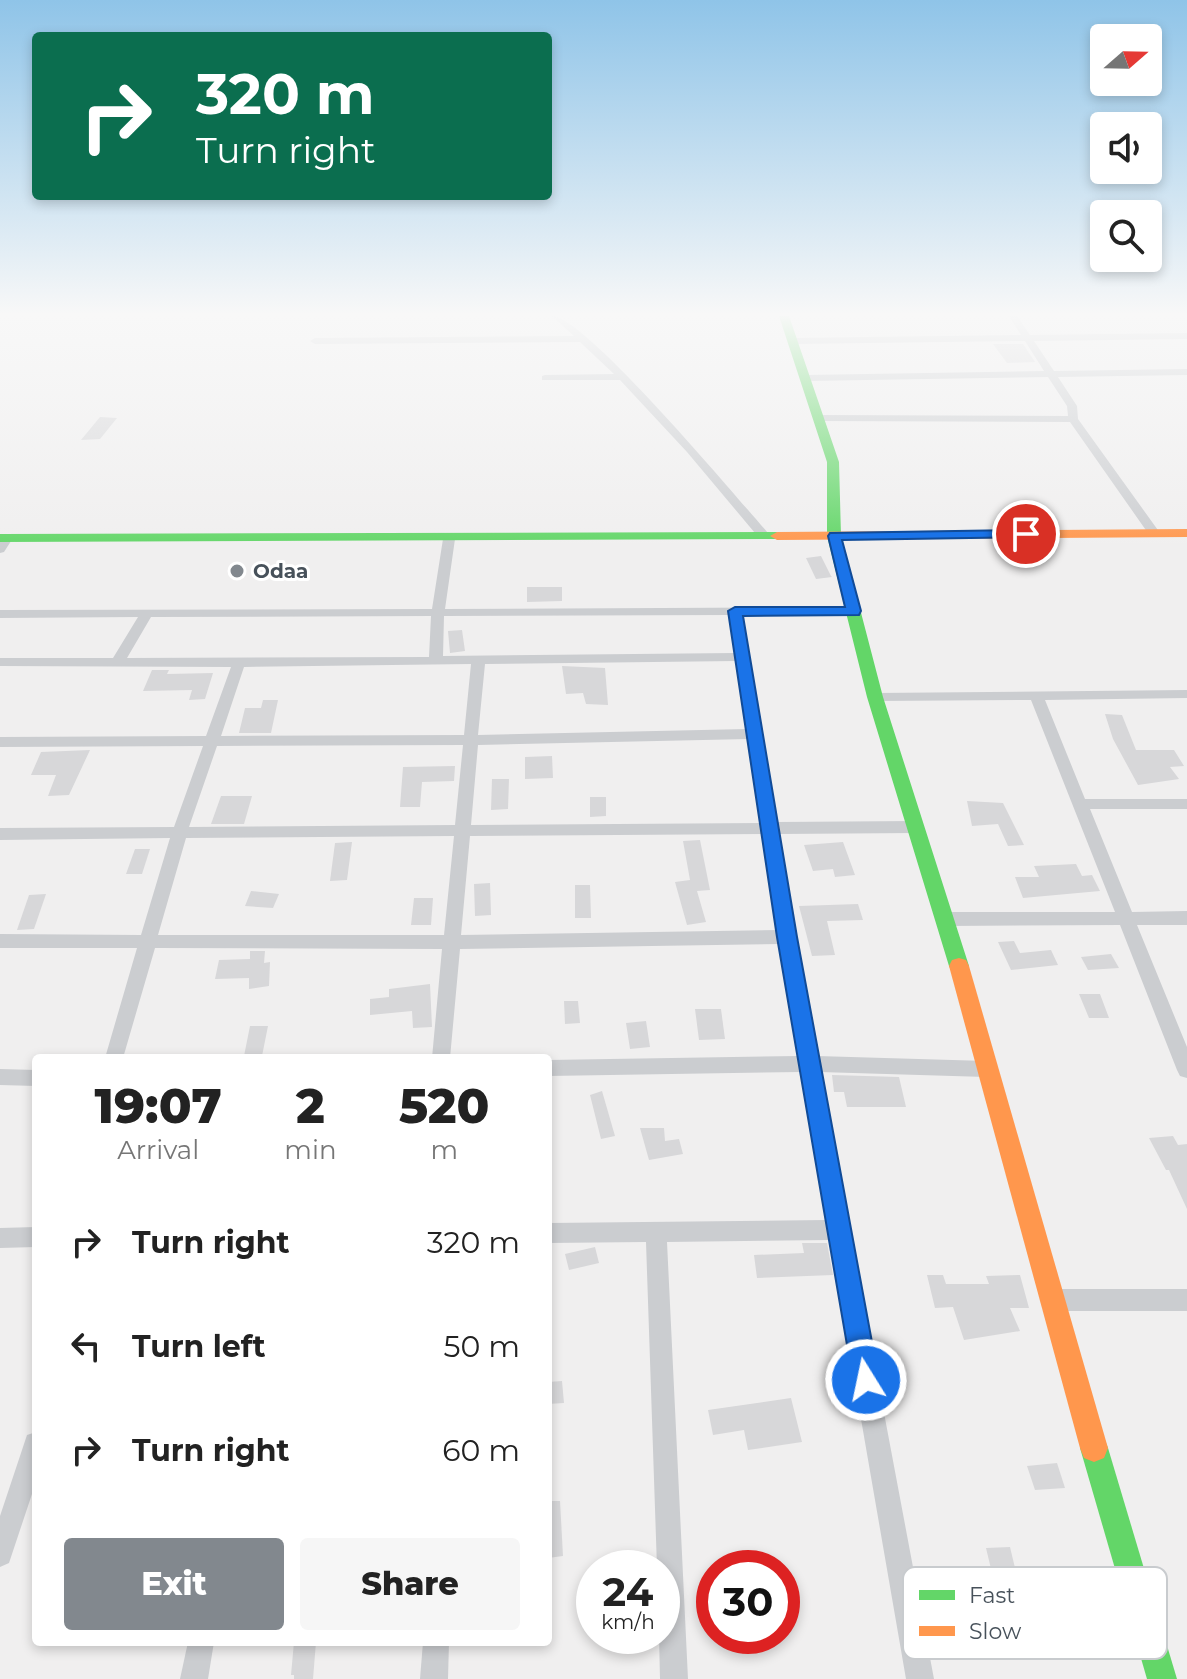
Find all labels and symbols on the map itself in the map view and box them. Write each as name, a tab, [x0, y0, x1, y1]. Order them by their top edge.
north arrow	[1090, 24, 1162, 96]
pin	[992, 500, 1060, 568]
place label: Odaa	[253, 559, 308, 583]
marker: Odaa	[228, 562, 246, 580]
position arrow	[824, 1338, 908, 1422]
speed limit sign: 30	[696, 1550, 800, 1654]
legend	[903, 1567, 1167, 1659]
text: Fast	[969, 1582, 1015, 1609]
text: Slow	[969, 1618, 1022, 1645]

